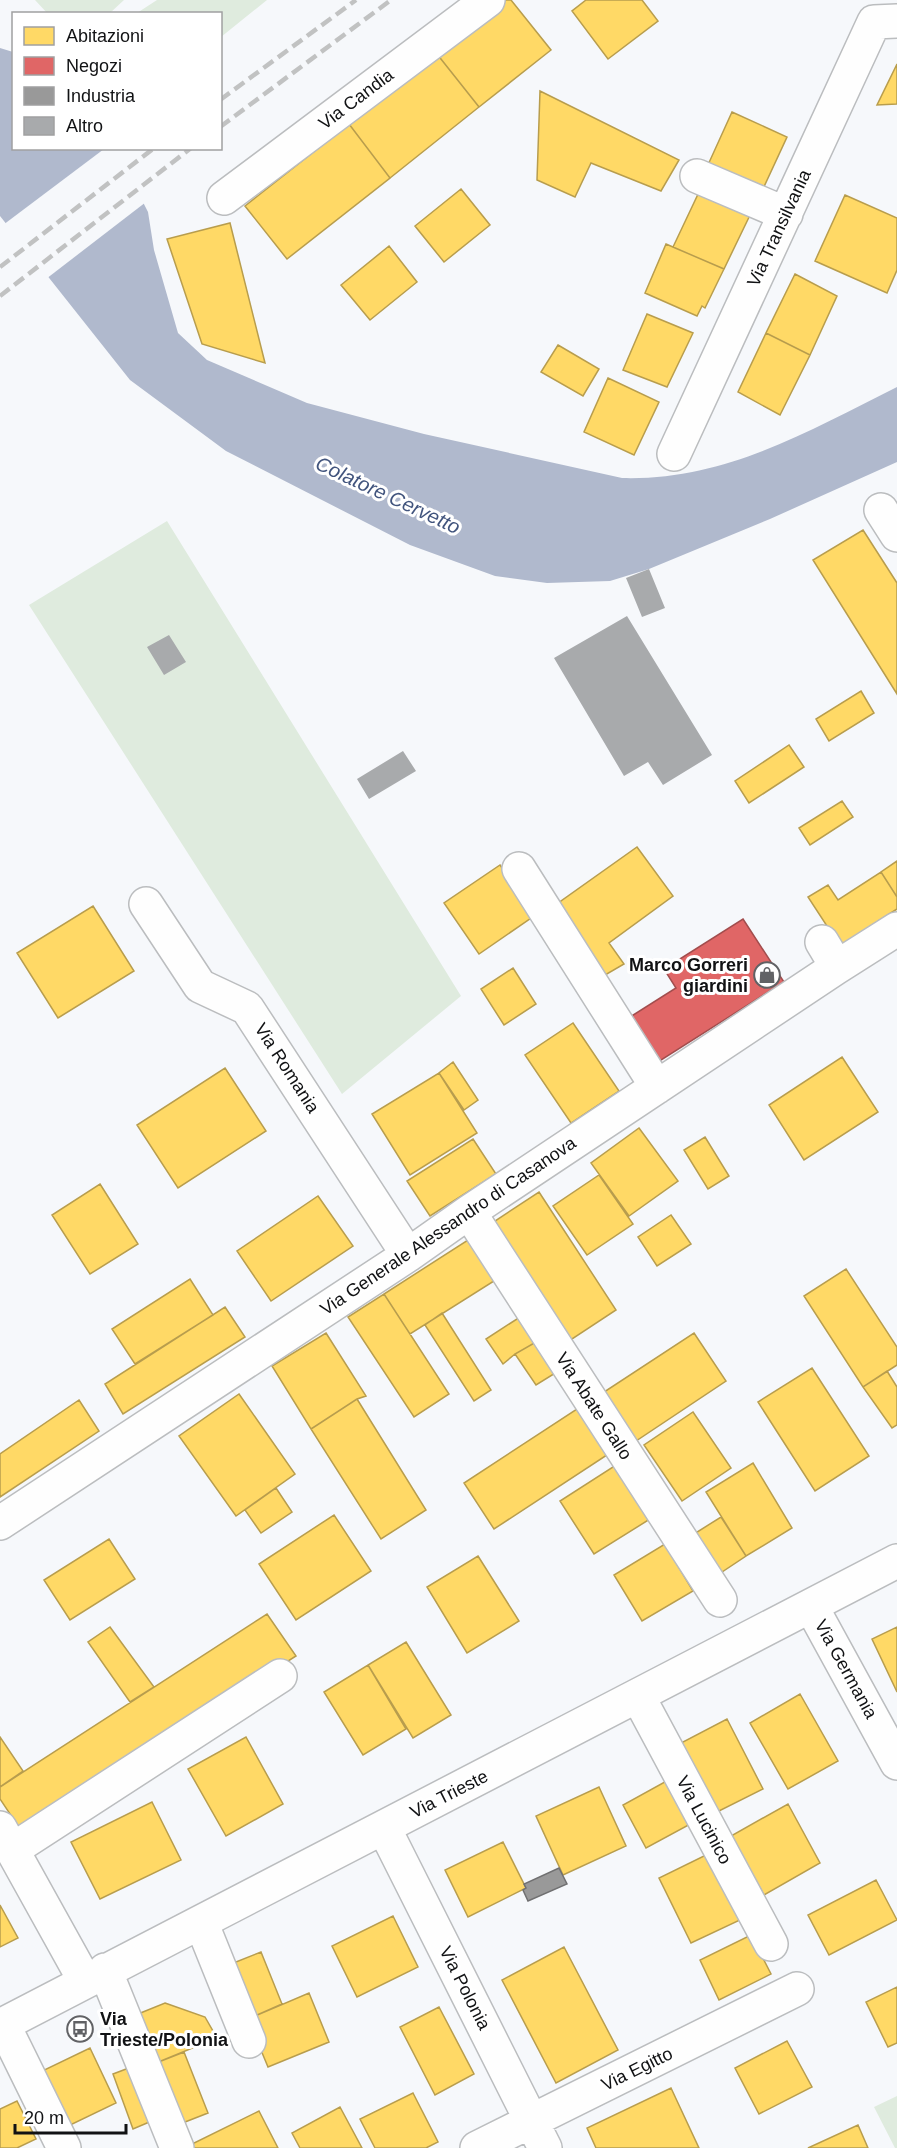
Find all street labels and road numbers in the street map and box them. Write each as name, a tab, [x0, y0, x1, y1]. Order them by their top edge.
street label: Via Candia	[315, 64, 398, 133]
street label: Via Transilvania	[743, 165, 815, 290]
street label: Via Romania	[251, 1019, 324, 1117]
street label: Via Generale Alessandro di Casanova	[316, 1132, 580, 1319]
street label: Via Abate Gallo	[552, 1349, 636, 1463]
street label: Via Germania	[811, 1616, 882, 1723]
street label: Via Trieste	[407, 1766, 491, 1822]
street label: Via Lucinico	[672, 1773, 736, 1867]
street label: Via Polonia	[435, 1943, 495, 2034]
street label: Via Egitto	[598, 2043, 676, 2095]

